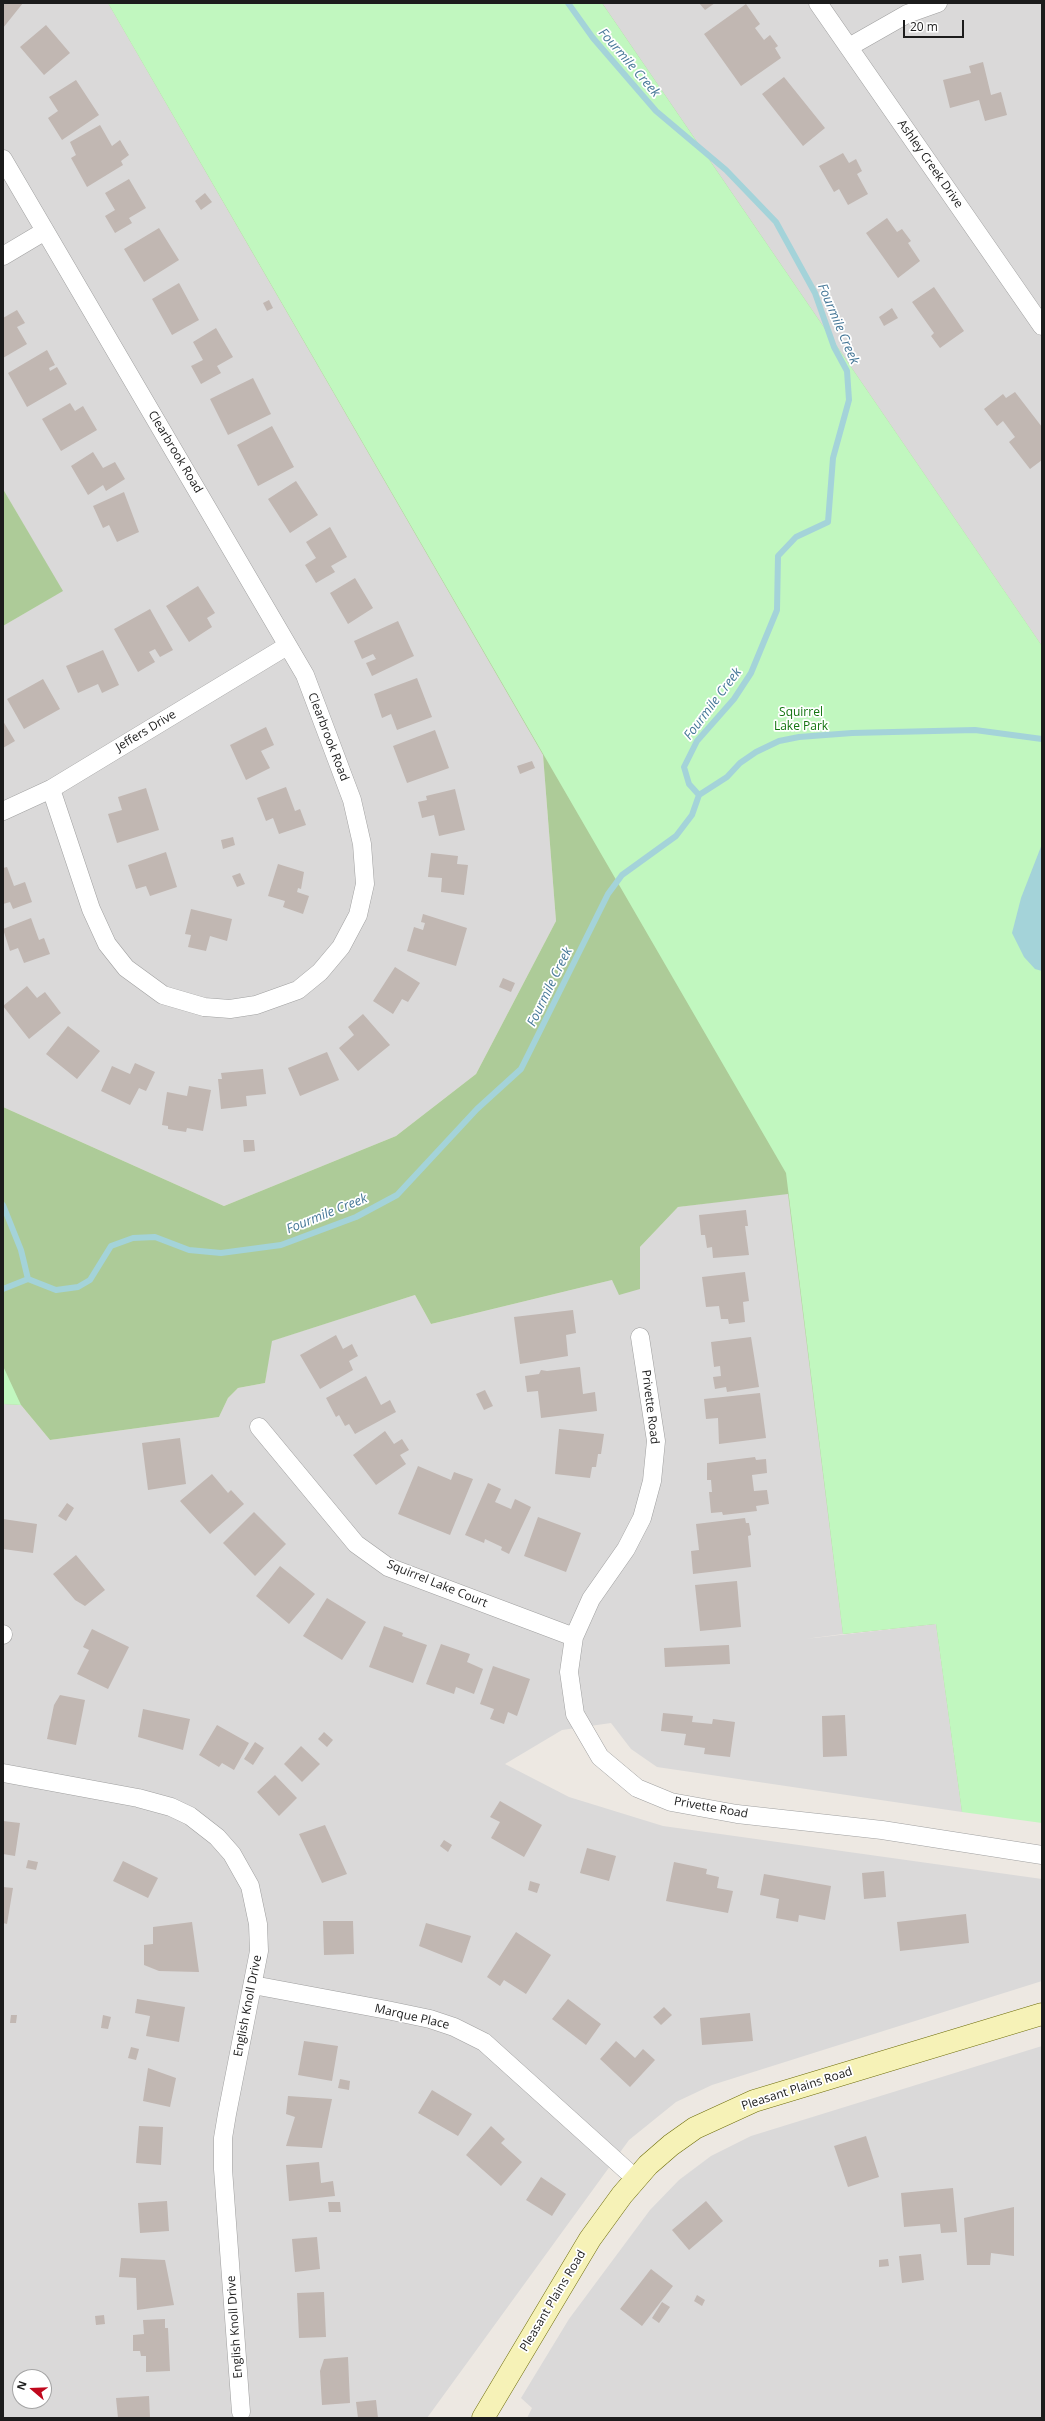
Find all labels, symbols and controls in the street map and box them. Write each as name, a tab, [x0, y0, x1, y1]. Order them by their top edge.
scale bar	[905, 12, 966, 38]
text: 20 m	[910, 18, 938, 35]
water label: Fourmile Creek	[595, 25, 663, 101]
street label: Ashley Creek Drive	[894, 117, 966, 211]
water label: Fourmile Creek	[814, 281, 862, 367]
street label: Clearbrook Road	[145, 408, 205, 496]
water label: Fourmile Creek	[681, 665, 745, 743]
street label: Clearbrook Road	[304, 691, 352, 783]
park label: Squirrel Lake Park	[774, 706, 828, 734]
street label: Jeffers Drive	[113, 707, 179, 755]
water label: Fourmile Creek	[524, 945, 576, 1029]
water label: Fourmile Creek	[284, 1191, 370, 1237]
street label: Privette Road	[638, 1369, 662, 1445]
street label: Squirrel Lake Court	[385, 1557, 489, 1611]
street label: Privette Road	[673, 1794, 749, 1822]
street label: English Knoll Drive	[231, 1954, 265, 2058]
street label: Marque Place	[373, 2001, 451, 2033]
street label: Pleasant Plains Road	[740, 2064, 854, 2114]
street label: Pleasant Plains Road	[517, 2248, 589, 2354]
street label: English Knoll Drive	[224, 2275, 246, 2379]
north arrow	[12, 2369, 52, 2409]
text: N	[13, 2379, 30, 2392]

